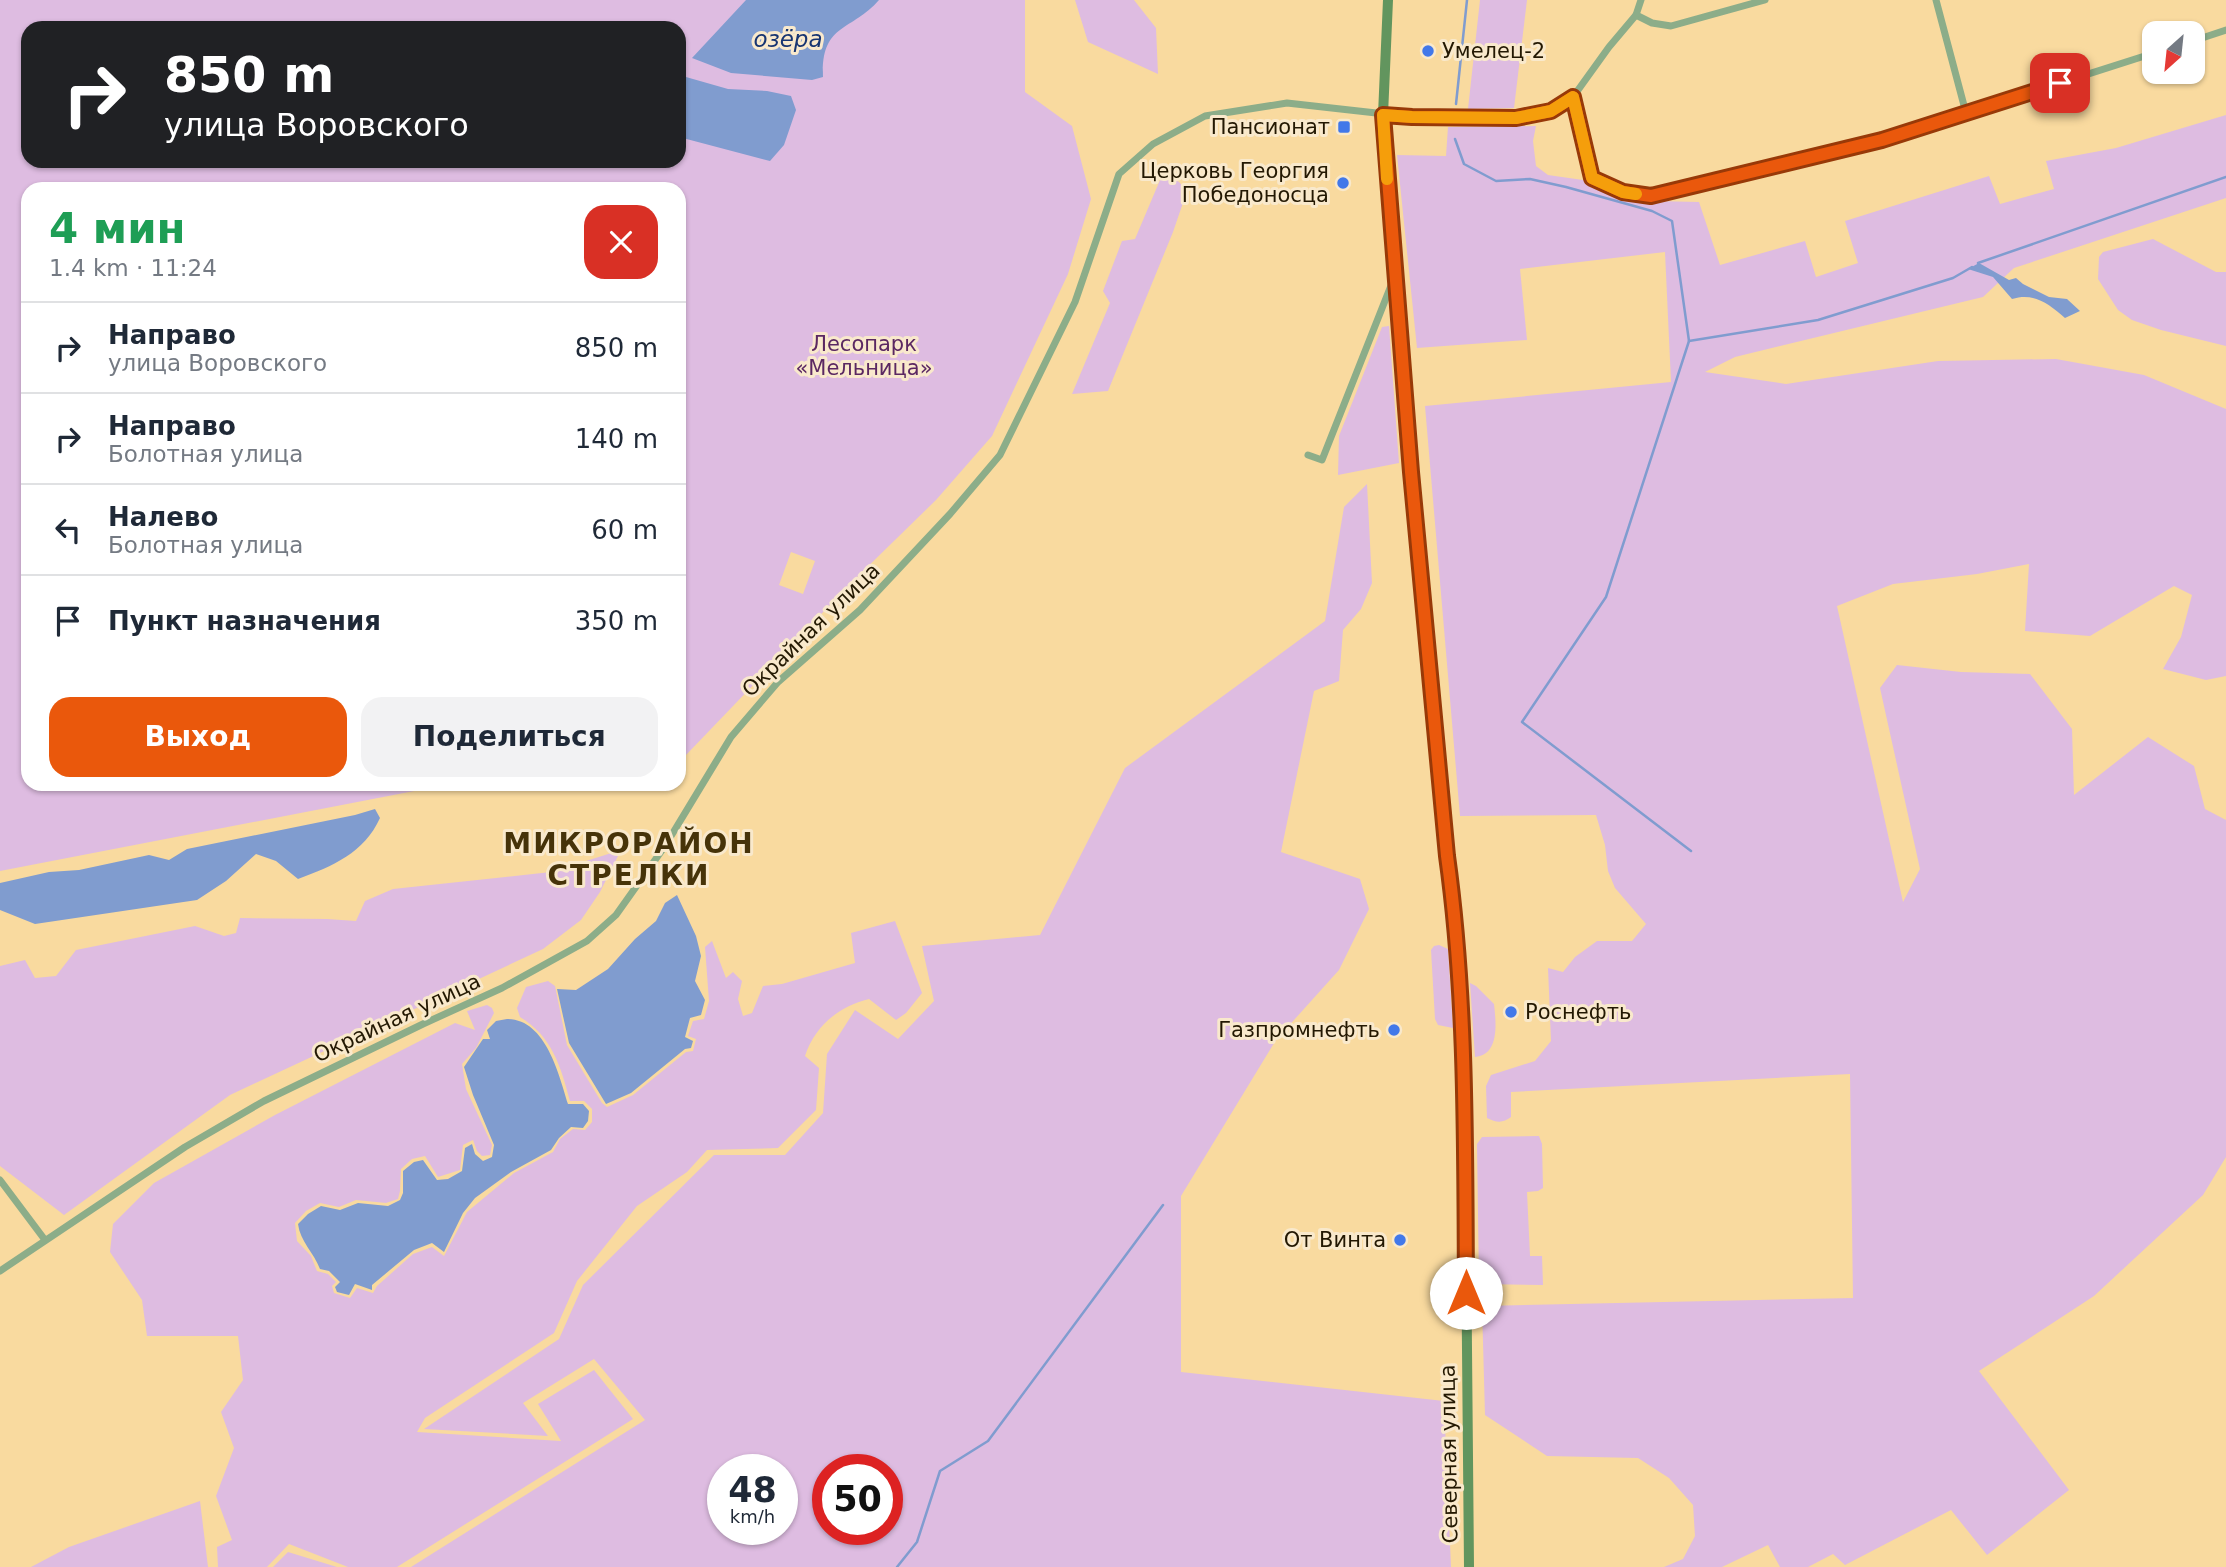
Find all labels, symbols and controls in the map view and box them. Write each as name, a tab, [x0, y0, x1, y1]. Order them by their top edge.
north arrow	[2142, 21, 2205, 84]
map controls	[2142, 21, 2205, 84]
water label: озёра	[753, 26, 823, 52]
place label: Умелец-2	[1442, 39, 1545, 63]
marker: Умелец-2	[1420, 43, 1436, 59]
text: 850 m	[164, 47, 334, 104]
icon: right	[49, 49, 140, 140]
pin	[2030, 53, 2090, 113]
icon: arrive	[2041, 64, 2079, 102]
text: улица Воровского	[164, 106, 469, 144]
place label: Пансионат	[1211, 115, 1330, 139]
marker: Пансионат	[1336, 119, 1352, 135]
place label: Церковь Георгия Победоносца	[1140, 159, 1329, 207]
marker: Церковь Георгия Победоносца	[1335, 175, 1351, 191]
text: 4 мин	[49, 204, 186, 253]
button: close	[584, 205, 658, 279]
text: 1.4 km · 11:24	[49, 255, 217, 281]
text: Направо	[108, 320, 236, 350]
icon: right	[49, 329, 87, 367]
park label: Лесопарк «Мельница»	[795, 332, 933, 380]
text: 850 m	[575, 333, 658, 363]
text: улица Воровского	[108, 350, 327, 376]
text: Направо	[108, 411, 236, 441]
icon: right	[49, 420, 87, 458]
text: 140 m	[575, 424, 658, 454]
text: Болотная улица	[108, 441, 303, 467]
text: Налево	[108, 502, 218, 532]
icon: left	[49, 511, 87, 549]
text: 60 m	[591, 515, 658, 545]
text: Болотная улица	[108, 532, 303, 558]
street label: Окрайная улица	[737, 558, 885, 702]
icon: arrive	[49, 602, 87, 640]
text: Пункт назначения	[108, 606, 381, 636]
text: 350 m	[575, 606, 658, 636]
button: Выход	[49, 697, 347, 777]
button: Поделиться	[361, 697, 658, 777]
district label: МИКРОРАЙОН СТРЕЛКИ	[503, 826, 755, 892]
street label: Окрайная улица	[310, 969, 484, 1067]
place label: Роснефть	[1525, 1000, 1631, 1024]
marker: Роснефть	[1503, 1004, 1519, 1020]
place label: Газпромнефть	[1218, 1018, 1380, 1042]
marker: Газпромнефть	[1386, 1022, 1402, 1038]
place label: От Винта	[1284, 1228, 1386, 1252]
marker: От Винта	[1392, 1232, 1408, 1248]
position arrow	[1429, 1256, 1503, 1330]
street label: Северная улица	[1435, 1364, 1463, 1544]
speed limit sign: 50	[812, 1454, 903, 1545]
text: 48	[728, 1470, 777, 1510]
text: km/h	[730, 1506, 775, 1527]

